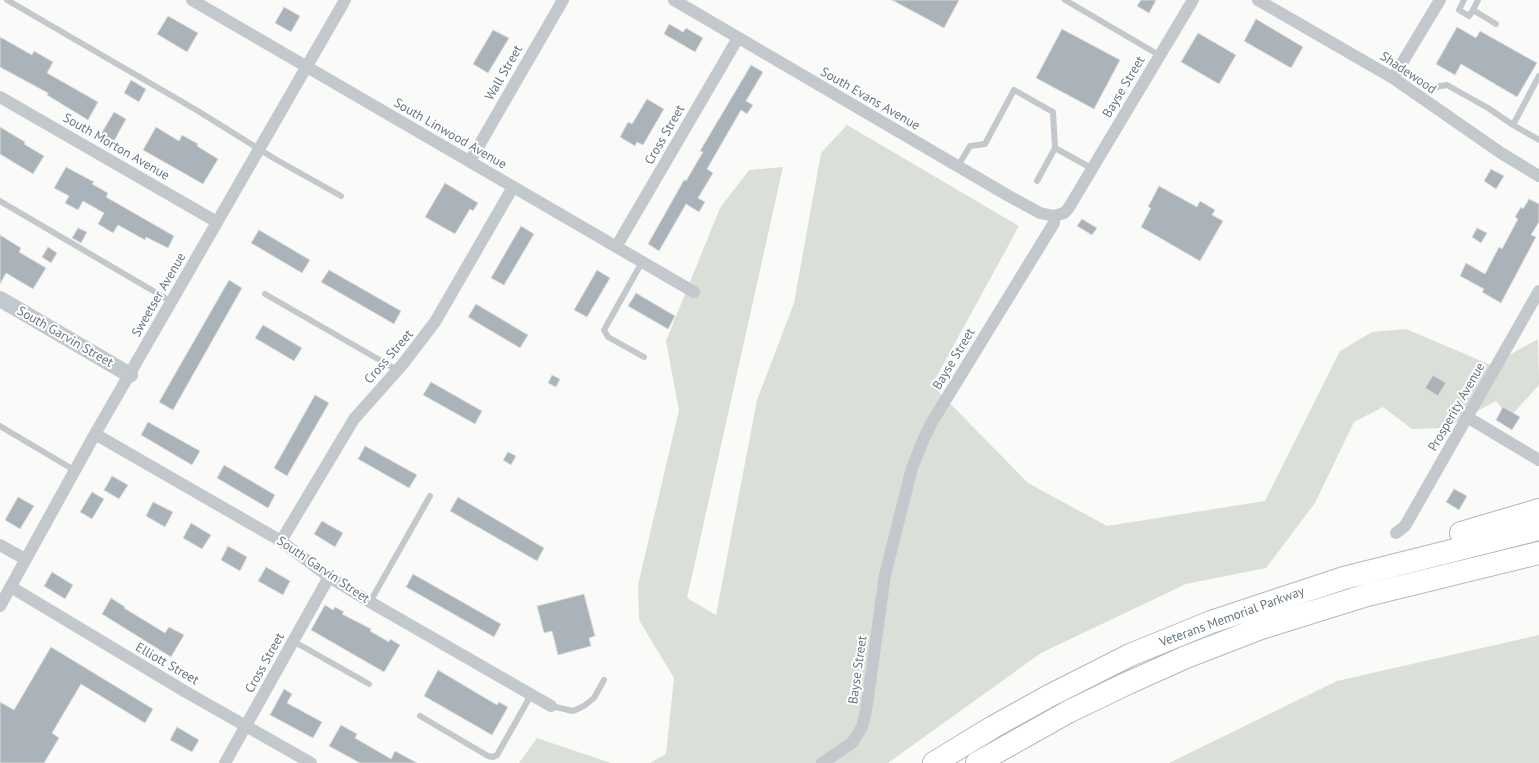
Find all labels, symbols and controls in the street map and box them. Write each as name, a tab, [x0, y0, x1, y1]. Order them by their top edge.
street label: Wall Street	[482, 43, 526, 103]
street label: Shadewood	[1377, 49, 1439, 97]
street label: Bayse Street	[1100, 53, 1148, 121]
street label: South Evans Avenue	[818, 64, 922, 134]
street label: South Linwood Avenue	[391, 95, 509, 173]
street label: Cross Street	[642, 102, 688, 168]
street label: South Morton Avenue	[60, 110, 172, 184]
street label: Sweetser Avenue	[129, 250, 189, 340]
street label: South Garvin Street	[14, 303, 116, 371]
street label: Bayse Street	[930, 325, 978, 393]
street label: Cross Street	[361, 327, 417, 387]
street label: Prosperity Avenue	[1425, 360, 1489, 454]
street label: South Garvin Street	[274, 533, 372, 607]
street label: Veterans Memorial Parkway	[1157, 584, 1307, 650]
street label: Cross Street	[242, 630, 288, 696]
street label: Bayse Street	[845, 635, 871, 705]
street label: Elliott Street	[133, 640, 201, 688]

